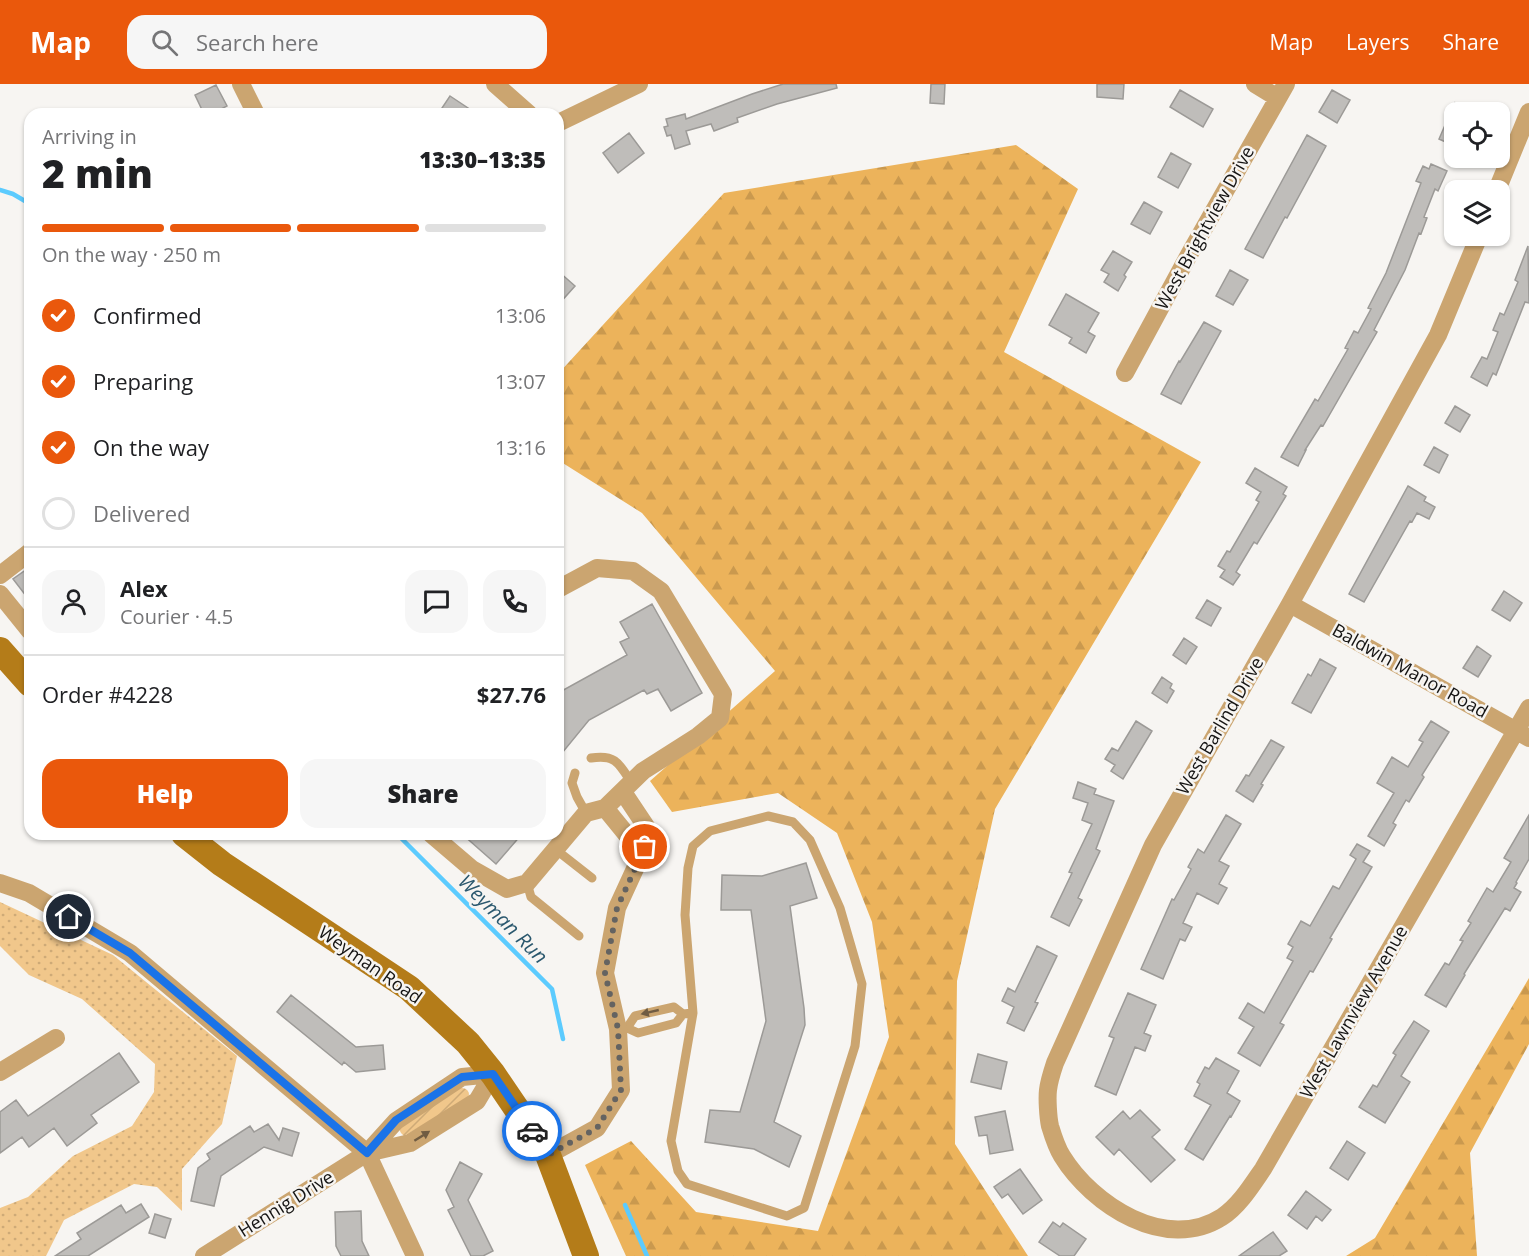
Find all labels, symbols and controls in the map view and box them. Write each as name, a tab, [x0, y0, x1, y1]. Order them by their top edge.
search box	[127, 15, 547, 69]
text: Map	[30, 23, 91, 61]
icon: search	[148, 26, 181, 59]
text: Search here	[196, 27, 319, 57]
text: Map	[1270, 28, 1313, 56]
text: Layers	[1346, 28, 1410, 56]
text: Share	[1443, 28, 1499, 56]
map controls	[1444, 102, 1510, 246]
button: locate	[1444, 102, 1510, 168]
text: Arriving in	[42, 123, 137, 150]
street label: West Brightview Drive	[1149, 141, 1259, 314]
text: 13:30–13:35	[419, 144, 546, 174]
text: 2 min	[42, 146, 153, 199]
button: layers	[1444, 180, 1510, 246]
text: On the way · 250 m	[42, 241, 221, 268]
icon: check	[42, 299, 75, 332]
text: Confirmed	[93, 300, 202, 330]
text: 13:06	[495, 302, 546, 329]
icon: check	[42, 365, 75, 398]
text: Preparing	[93, 366, 193, 396]
text: 13:07	[495, 368, 546, 395]
icon: check	[42, 431, 75, 464]
text: On the way	[93, 432, 209, 462]
text: 13:16	[495, 434, 546, 461]
text: Delivered	[93, 498, 191, 528]
button: person	[42, 570, 105, 633]
button: chat	[405, 570, 468, 633]
button: phone	[483, 570, 546, 633]
text: Alex	[120, 573, 168, 603]
text: Courier · 4.5	[120, 603, 233, 630]
street label: Baldwin Manor Road	[1328, 617, 1493, 723]
street label: West Barlind Drive	[1170, 652, 1268, 799]
text: Order #4228	[42, 679, 173, 709]
text: $27.76	[477, 679, 546, 709]
button: Help	[42, 759, 288, 828]
button: Share	[300, 759, 546, 828]
pin	[619, 821, 670, 872]
icon: bag	[628, 830, 661, 863]
water label: Weyman Run	[453, 868, 554, 969]
pin	[43, 891, 94, 942]
icon: home	[52, 900, 85, 933]
street label: Weyman Road	[314, 920, 427, 1009]
street label: West Lawnview Avenue	[1294, 921, 1412, 1102]
one-way arrow	[641, 1008, 659, 1018]
courier	[502, 1101, 562, 1161]
icon: car	[516, 1115, 549, 1148]
one-way arrow	[414, 1130, 430, 1141]
street label: Hennig Drive	[233, 1164, 338, 1242]

